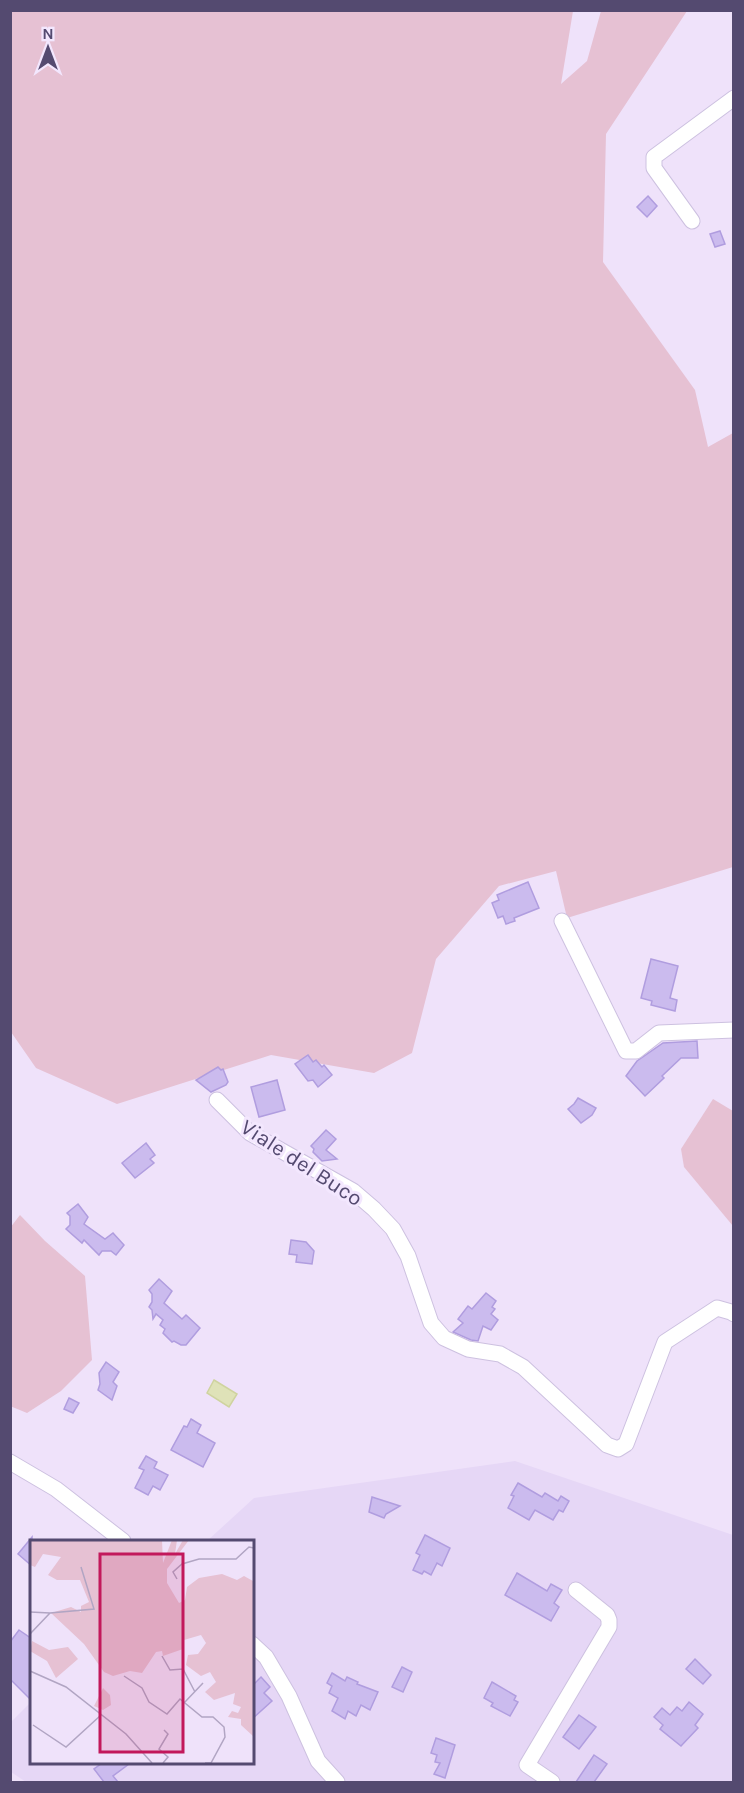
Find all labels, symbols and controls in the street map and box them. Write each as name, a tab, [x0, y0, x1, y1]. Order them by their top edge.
north arrow	[18, 18, 78, 78]
text: N	[42, 24, 54, 43]
street label: Viale del Buco	[236, 1114, 367, 1212]
inset map	[30, 1540, 254, 1763]

